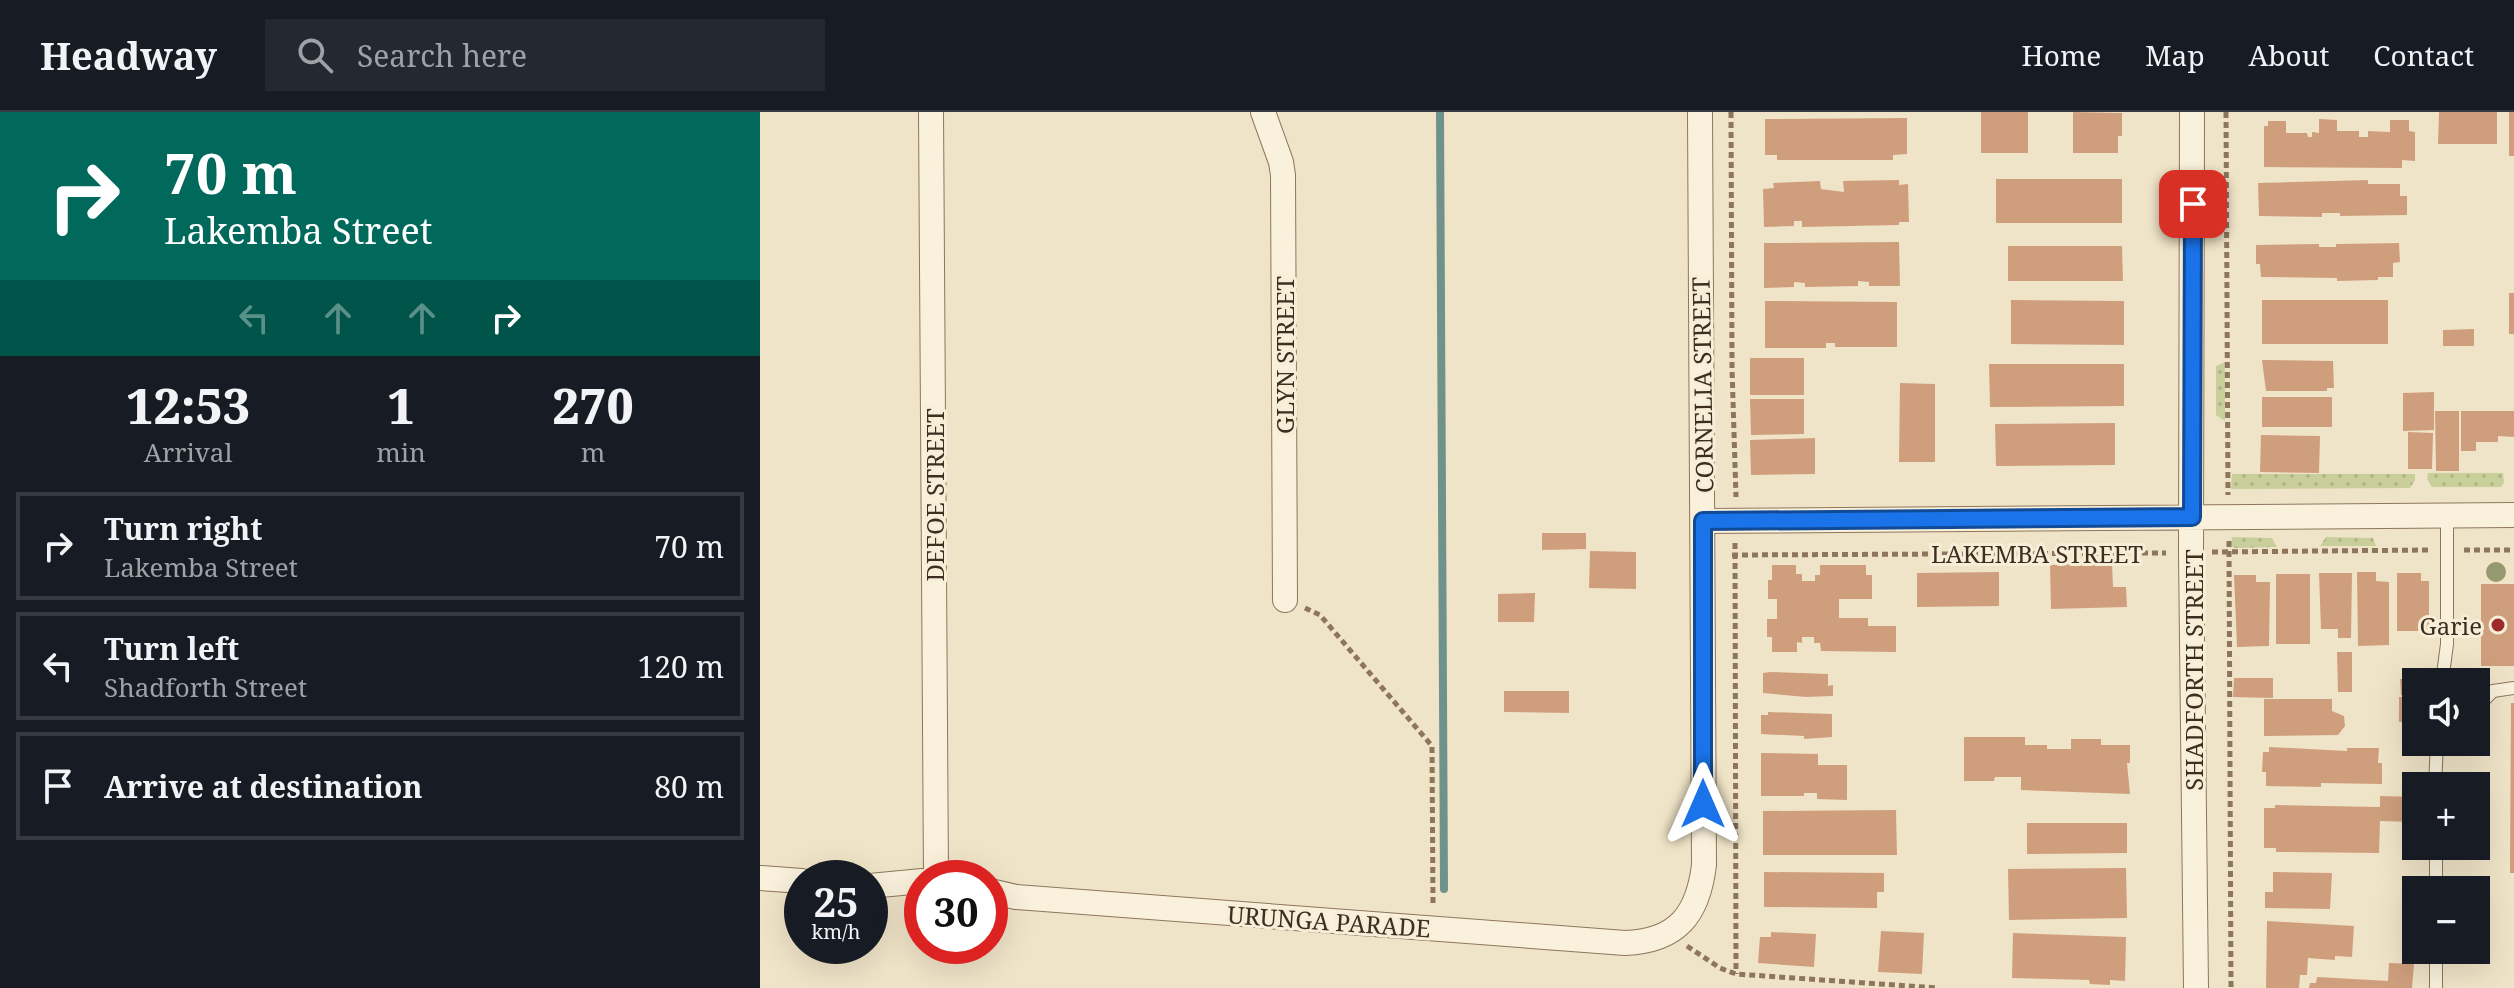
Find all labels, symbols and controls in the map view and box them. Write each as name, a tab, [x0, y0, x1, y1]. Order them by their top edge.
search box	[265, 19, 825, 91]
text: Headway	[40, 29, 217, 81]
icon: search	[293, 33, 337, 77]
text: Search here	[357, 35, 527, 76]
text: Home	[2022, 36, 2101, 74]
text: Map	[2145, 36, 2205, 74]
text: About	[2249, 36, 2329, 74]
text: Contact	[2373, 36, 2474, 74]
text: 70 m	[164, 134, 297, 210]
icon: right	[32, 144, 136, 248]
pin	[2159, 170, 2227, 238]
icon: arrive	[2171, 182, 2215, 226]
text: Lakemba Street	[164, 206, 432, 255]
street label: GLYN STREET	[1268, 276, 1301, 434]
street label: CORNELIA STREET	[1684, 276, 1720, 493]
icon: left	[232, 296, 276, 340]
icon: ahead	[316, 296, 360, 340]
icon: ahead	[400, 296, 444, 340]
icon: right	[484, 296, 528, 340]
text: 12:53	[126, 373, 250, 438]
text: 1	[387, 373, 415, 438]
text: 270	[552, 373, 634, 438]
street label: DEFOE STREET	[918, 408, 951, 582]
text: Arrival	[144, 434, 233, 470]
text: min	[376, 434, 426, 470]
text: m	[581, 434, 605, 470]
text: Turn right	[104, 508, 262, 549]
icon: right	[36, 524, 80, 568]
text: 70 m	[654, 526, 724, 567]
street label: LAKEMBA STREET	[1931, 537, 2143, 570]
text: Lakemba Street	[104, 549, 298, 585]
street label: SHADFORTH STREET	[2177, 549, 2210, 791]
place label: Garie	[2420, 609, 2482, 642]
marker: Garie	[2489, 616, 2507, 634]
text: Turn left	[104, 628, 239, 669]
icon: left	[36, 644, 80, 688]
text: 120 m	[638, 646, 724, 687]
map controls	[2402, 668, 2490, 964]
button: sound	[2402, 668, 2490, 756]
text: Shadforth Street	[104, 669, 307, 705]
position arrow	[1661, 762, 1745, 846]
icon: arrive	[36, 764, 80, 808]
text: Arrive at destination	[104, 766, 423, 807]
text: 80 m	[654, 766, 724, 807]
button: +	[2402, 772, 2490, 860]
speed limit sign: 30	[904, 860, 1008, 964]
text: 25	[813, 874, 859, 929]
button: −	[2402, 876, 2490, 964]
street label: URUNGA PARADE	[1226, 897, 1432, 945]
text: km/h	[811, 918, 861, 945]

